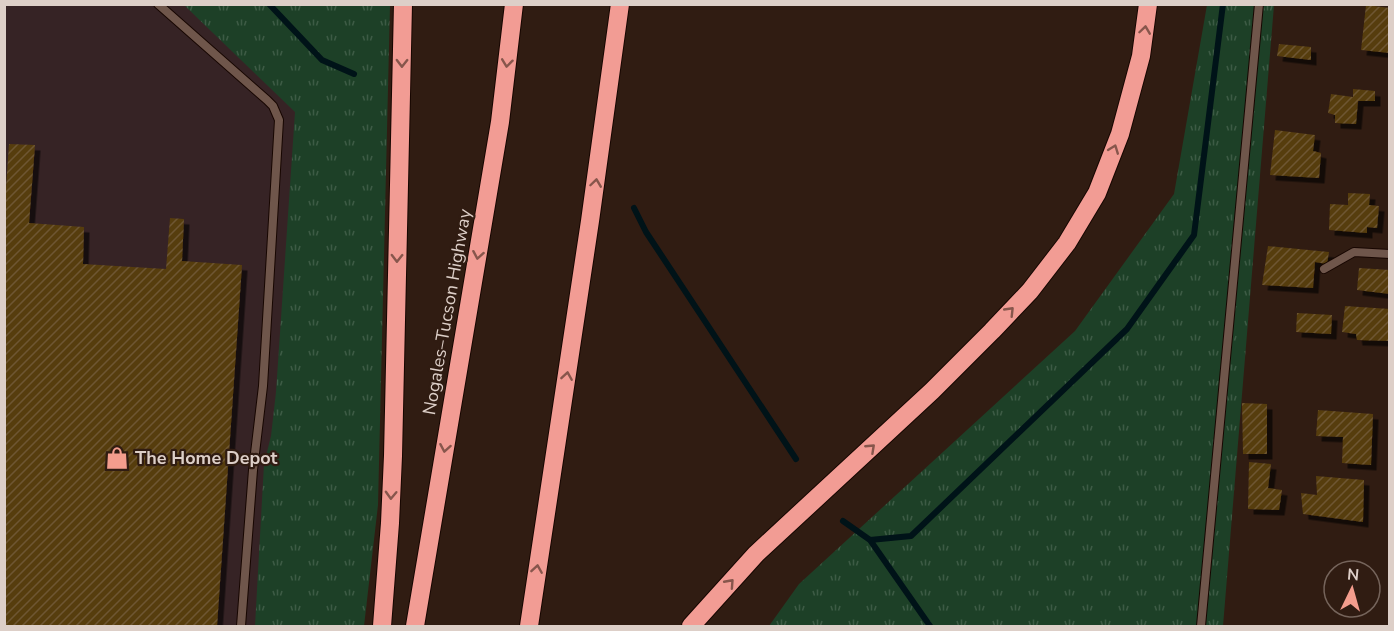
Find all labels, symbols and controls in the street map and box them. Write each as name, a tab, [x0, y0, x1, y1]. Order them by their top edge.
one-way arrow	[1138, 26, 1150, 35]
one-way arrow	[395, 58, 408, 67]
one-way arrow	[502, 58, 514, 67]
one-way arrow	[1107, 144, 1120, 154]
one-way arrow	[589, 178, 601, 188]
street label: Nogales–Tucson Highway	[417, 206, 477, 417]
one-way arrow	[472, 250, 485, 260]
one-way arrow	[391, 253, 403, 262]
one-way arrow	[1003, 308, 1014, 318]
one-way arrow	[560, 371, 572, 381]
one-way arrow	[439, 442, 452, 452]
one-way arrow	[863, 444, 874, 455]
shop icon: The Home Depot	[104, 445, 130, 471]
place label: The Home Depot	[135, 446, 278, 470]
one-way arrow	[385, 490, 398, 499]
north arrow	[1322, 559, 1382, 619]
one-way arrow	[531, 564, 543, 573]
text: N	[1346, 564, 1360, 587]
one-way arrow	[723, 579, 734, 590]

